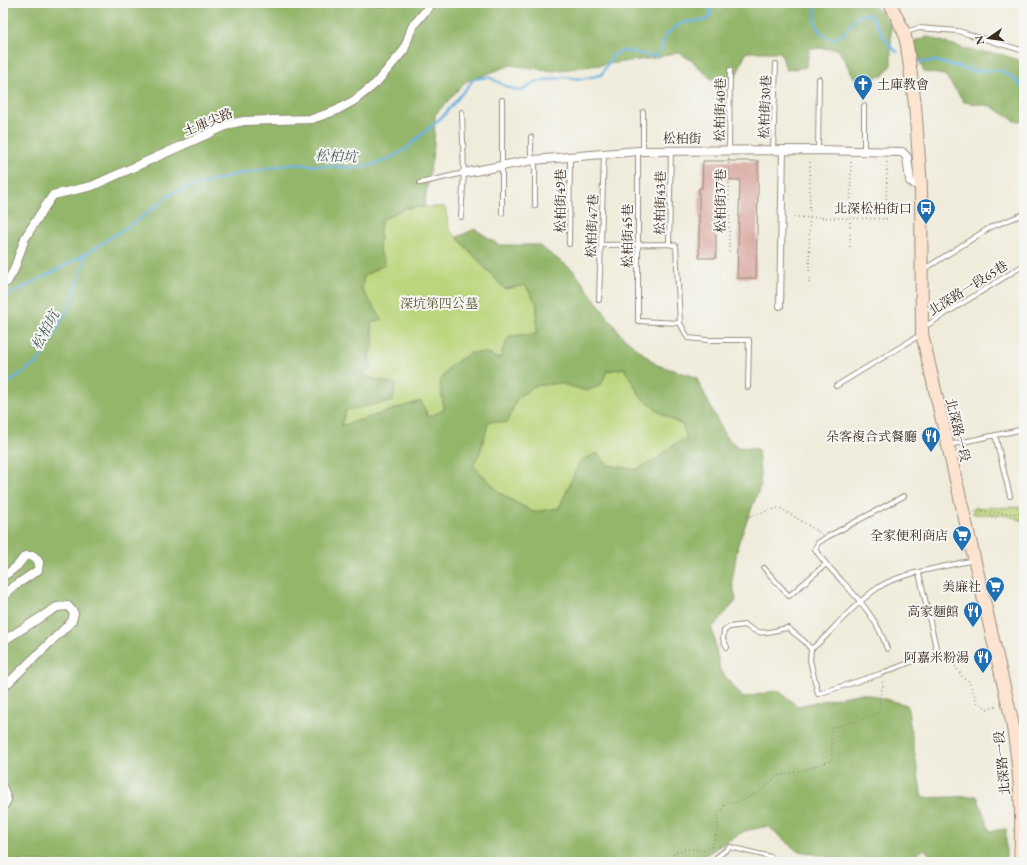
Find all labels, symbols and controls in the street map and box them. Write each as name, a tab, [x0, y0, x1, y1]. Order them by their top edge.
north arrow	[969, 18, 1009, 58]
text: N	[971, 34, 987, 46]
church icon: 土庫教會	[852, 73, 874, 101]
street label: 松柏街30巷	[755, 74, 775, 140]
place label: 土庫教會	[877, 76, 929, 93]
street label: 松柏街40巷	[711, 78, 729, 142]
street label: 土庫尖路	[181, 104, 235, 140]
street label: 松柏街	[662, 130, 702, 147]
water label: 松柏坑	[315, 146, 359, 166]
street label: 松柏街49巷	[552, 169, 569, 233]
street label: 松柏街37巷	[712, 169, 729, 233]
street label: 松柏街43巷	[651, 171, 669, 235]
street label: 松柏街47巷	[582, 193, 602, 259]
bus stop icon: 北深松柏街口	[915, 197, 937, 225]
place label: 北深松柏街口	[834, 200, 912, 217]
street label: 松柏街45巷	[619, 204, 636, 268]
street label: 北深路一段65巷	[925, 257, 1011, 319]
park label: 深坑第四公墓	[400, 295, 478, 312]
water label: 松柏坑	[27, 305, 64, 353]
street label: 北深路一段	[942, 396, 974, 464]
restaurant icon: 朵客複合式餐廳	[920, 425, 942, 453]
place label: 朵客複合式餐廳	[826, 428, 917, 445]
supermarket icon: 全家便利商店	[951, 524, 973, 552]
place label: 全家便利商店	[870, 527, 948, 544]
supermarket icon: 美廉社	[984, 575, 1006, 603]
place label: 美廉社	[942, 578, 981, 595]
restaurant icon: 高家麵館	[962, 600, 984, 628]
place label: 高家麵館	[907, 603, 959, 620]
restaurant icon: 阿嘉米粉湯	[972, 646, 994, 674]
place label: 阿嘉米粉湯	[904, 649, 969, 666]
street label: 北深路一段	[990, 730, 1014, 796]

